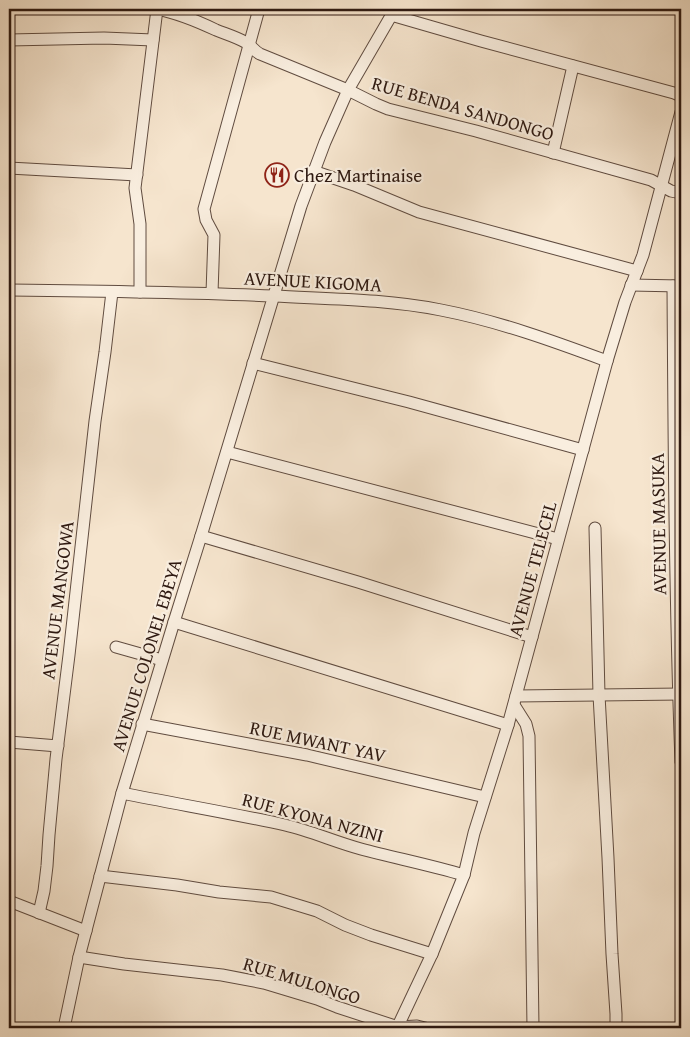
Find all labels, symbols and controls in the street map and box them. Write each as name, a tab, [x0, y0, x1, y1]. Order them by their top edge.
street label: RUE BENDA SANDONGO	[369, 69, 557, 147]
place label: Chez Martinaise	[294, 161, 422, 189]
restaurant icon: Chez Martinaise	[264, 162, 290, 188]
street label: AVENUE KIGOMA	[243, 263, 383, 299]
street label: AVENUE MASUKA	[643, 452, 673, 595]
street label: AVENUE TELECEL	[500, 498, 564, 640]
street label: AVENUE MANGOWA	[33, 519, 81, 681]
street label: AVENUE COLONEL EBEYA	[103, 555, 189, 755]
street label: RUE MWANT YAV	[247, 713, 389, 769]
street label: RUE KYONA NZINI	[239, 785, 387, 849]
street label: RUE MULONGO	[240, 949, 364, 1011]

